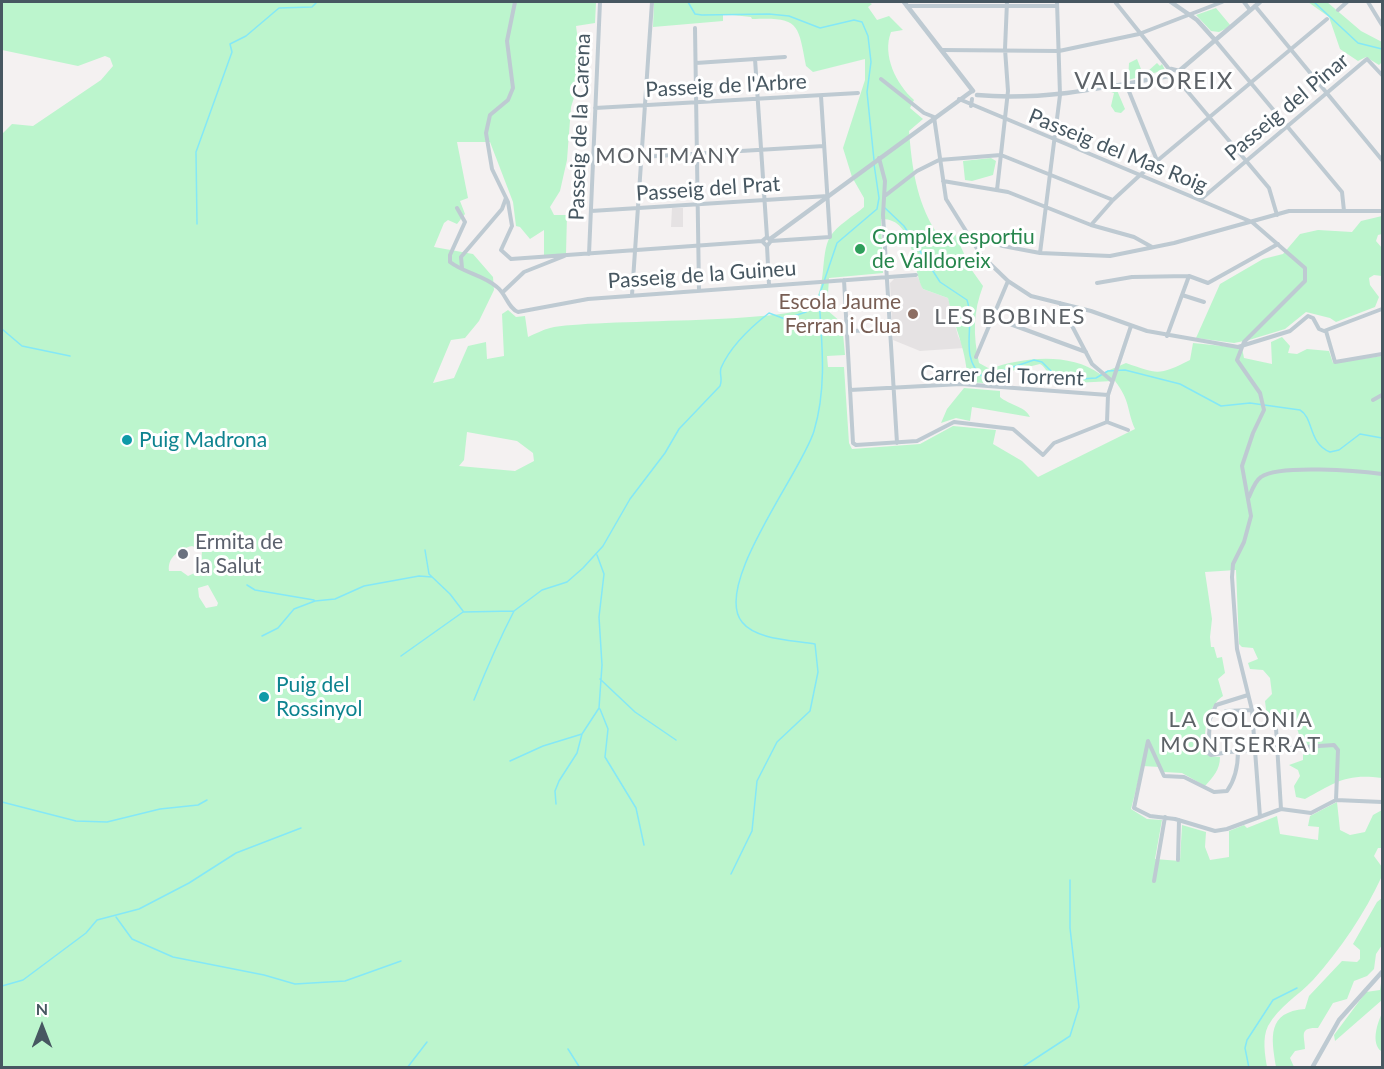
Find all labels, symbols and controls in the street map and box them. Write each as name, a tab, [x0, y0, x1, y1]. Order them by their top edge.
street label: Passeig de la Carena	[564, 33, 596, 221]
street label: Passeig del Pinar	[1220, 48, 1354, 166]
district label: VALLDOREIX	[1074, 67, 1234, 95]
street label: Passeig de l'Arbre	[645, 69, 807, 103]
street label: Passeig del Mas Roig	[1025, 104, 1211, 198]
district label: MONTMANY	[595, 143, 741, 169]
street label: Passeig del Prat	[635, 171, 781, 207]
place label: Complex esportiu de Valldoreix	[872, 224, 1035, 274]
marker: Complex esportiu de Valldoreix	[853, 242, 867, 256]
street label: Passeig de la Guineu	[607, 256, 797, 294]
place label: Escola Jaume Ferran i Clua	[778, 289, 901, 339]
district label: LES BOBINES	[934, 304, 1086, 330]
marker: Escola Jaume Ferran i Clua	[906, 307, 920, 321]
street label: Carrer del Torrent	[920, 361, 1084, 391]
place label: Puig Madrona	[139, 427, 267, 453]
marker: Puig Madrona	[120, 433, 134, 447]
place label: Ermita de la Salut	[195, 529, 283, 579]
marker: Ermita de la Salut	[176, 547, 190, 561]
place label: Puig del Rossinyol	[276, 672, 362, 722]
marker: Puig del Rossinyol	[257, 690, 271, 704]
district label: LA COLÒNIA MONTSERRAT	[1160, 707, 1322, 758]
north arrow	[12, 997, 72, 1057]
text: N	[36, 999, 48, 1018]

